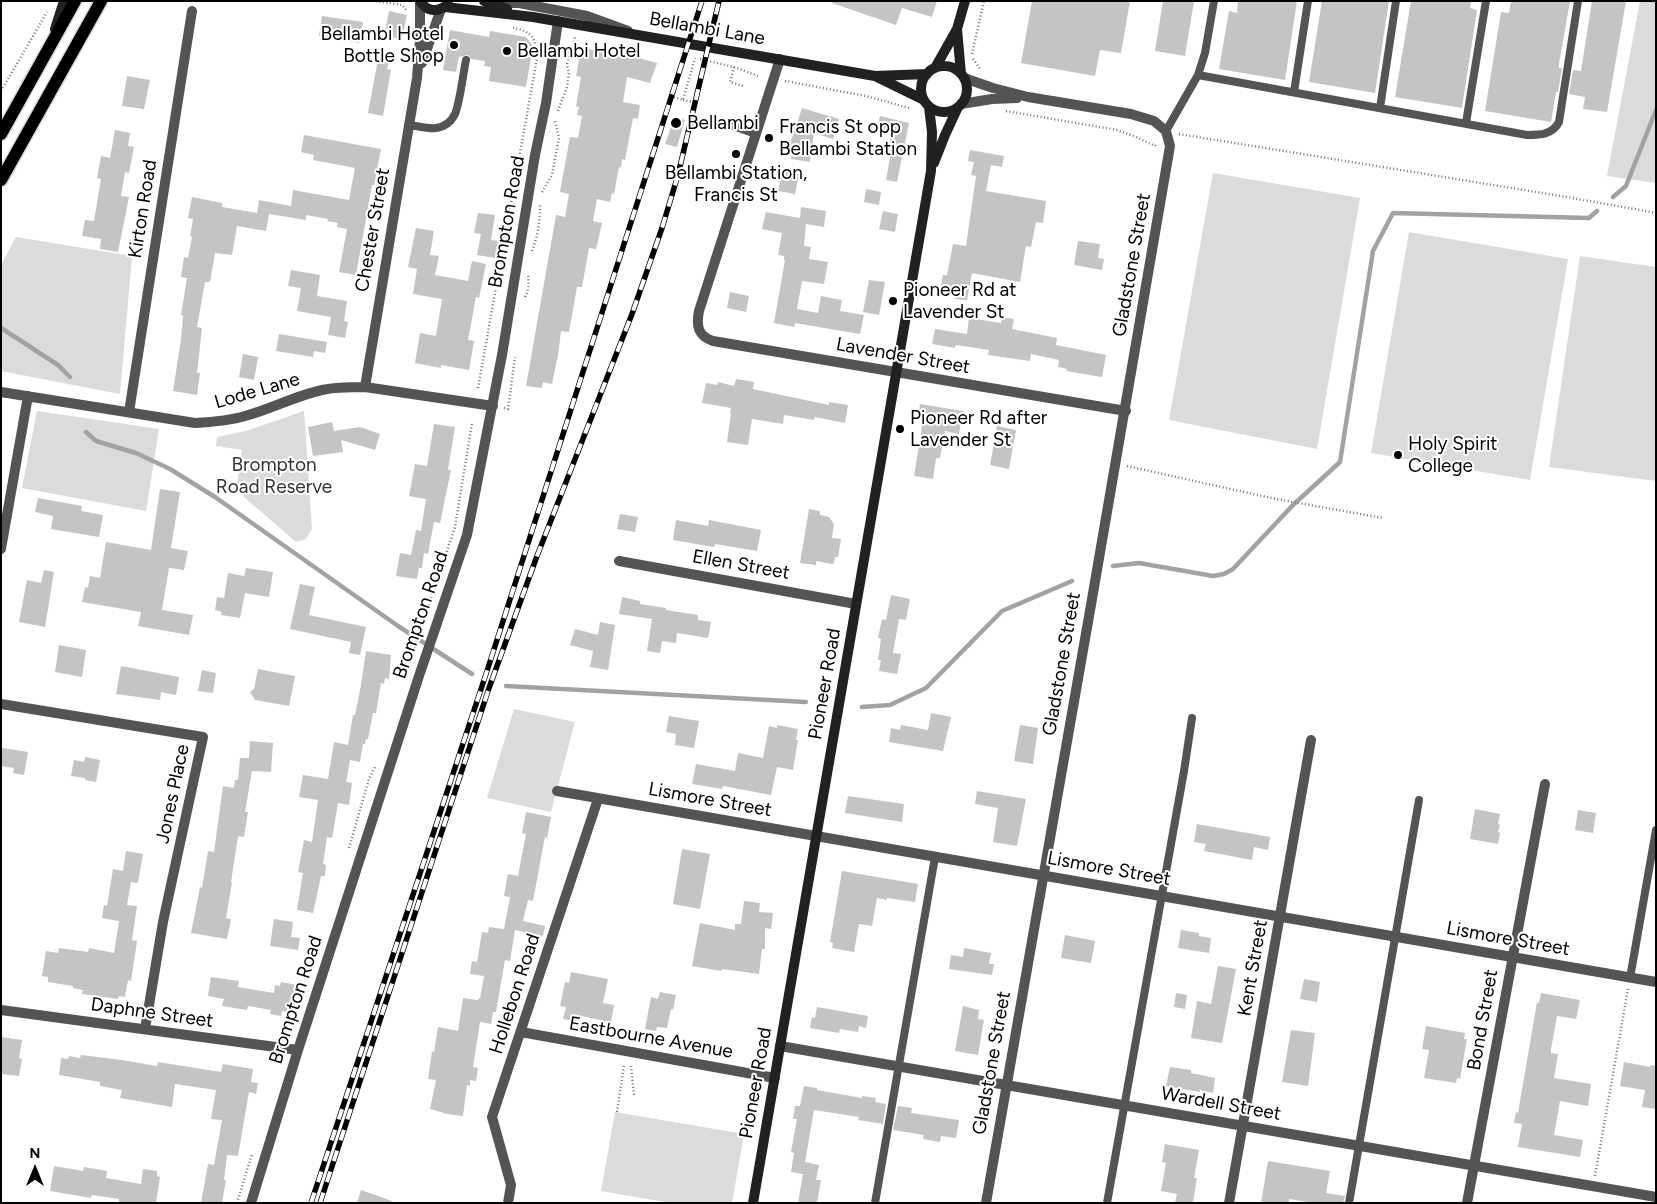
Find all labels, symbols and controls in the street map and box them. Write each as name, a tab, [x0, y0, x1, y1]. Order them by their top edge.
street label: Bellambi Lane	[647, 8, 767, 50]
place label: Bellambi Hotel Bottle Shop	[321, 23, 444, 67]
marker: Bellambi Hotel Bottle Shop	[448, 39, 460, 51]
place label: Bellambi Hotel	[517, 40, 640, 62]
marker: Bellambi Hotel	[501, 45, 513, 57]
place label: Bellambi	[687, 112, 759, 134]
marker: Bellambi	[669, 116, 683, 130]
place label: Francis St opp Bellambi Station	[779, 116, 917, 160]
marker: Francis St opp Bellambi Station	[763, 132, 775, 144]
marker: Bellambi Station, Francis St	[730, 148, 742, 160]
street label: Brompton Road	[484, 154, 530, 290]
street label: Kirton Road	[124, 158, 162, 260]
place label: Bellambi Station, Francis St	[665, 162, 807, 206]
street label: Chester Street	[351, 166, 395, 294]
street label: Gladstone Street	[1108, 191, 1156, 339]
place label: Pioneer Rd at Lavender St	[903, 279, 1016, 323]
marker: Pioneer Rd at Lavender St	[887, 295, 899, 307]
street label: Lavender Street	[834, 333, 972, 379]
street label: Lode Lane	[212, 368, 302, 414]
place label: Pioneer Rd after Lavender St	[910, 407, 1047, 451]
marker: Pioneer Rd after Lavender St	[894, 423, 906, 435]
place label: Holy Spirit College	[1408, 433, 1497, 477]
marker: Holy Spirit College	[1392, 449, 1404, 461]
park label: Brompton Road Reserve	[216, 454, 332, 498]
street label: Ellen Street	[691, 545, 791, 585]
street label: Brompton Road	[388, 548, 454, 682]
street label: Gladstone Street	[1038, 590, 1086, 738]
street label: Pioneer Road	[804, 627, 846, 741]
street label: Jones Place	[151, 742, 195, 846]
street label: Lismore Street	[646, 778, 774, 822]
street label: Lismore Street	[1045, 847, 1173, 891]
street label: Lismore Street	[1444, 917, 1572, 961]
street label: Kent Street	[1233, 918, 1273, 1018]
street label: Hollebon Road	[485, 931, 545, 1057]
street label: Brompton Road	[265, 933, 327, 1067]
street label: Bond Street	[1463, 968, 1503, 1072]
street label: Gladstone Street	[968, 989, 1016, 1137]
street label: Daphne Street	[89, 993, 215, 1033]
street label: Eastbourne Avenue	[567, 1012, 735, 1064]
street label: Pioneer Road	[735, 1026, 777, 1140]
street label: Wardell Street	[1159, 1082, 1283, 1126]
north arrow	[10, 1144, 60, 1194]
text: N	[30, 1145, 40, 1162]

